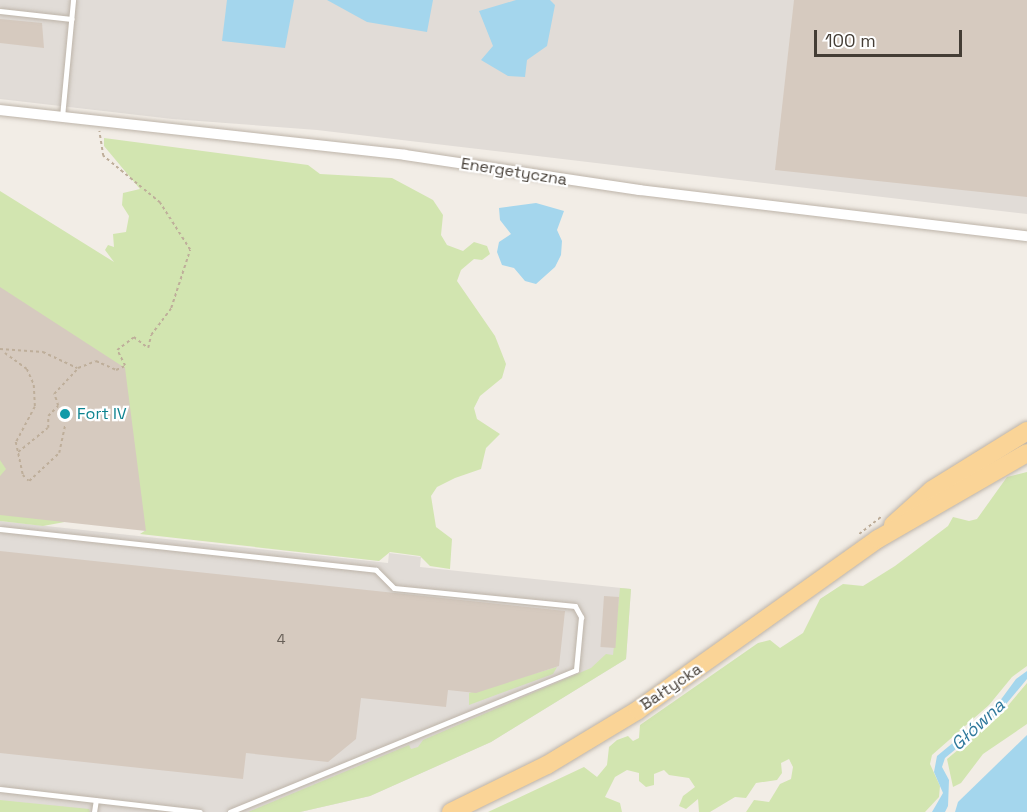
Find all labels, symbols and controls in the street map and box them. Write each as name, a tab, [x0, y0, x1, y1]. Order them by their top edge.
scale bar	[817, 18, 966, 56]
text: 100 m	[825, 29, 876, 52]
street label: Energetyczna	[460, 154, 568, 190]
place label: Fort IV	[77, 404, 127, 424]
marker: Fort IV	[58, 407, 72, 421]
house number: 4	[277, 631, 285, 647]
street label: Bałtycka	[637, 659, 705, 715]
water label: Główna	[947, 695, 1009, 755]

